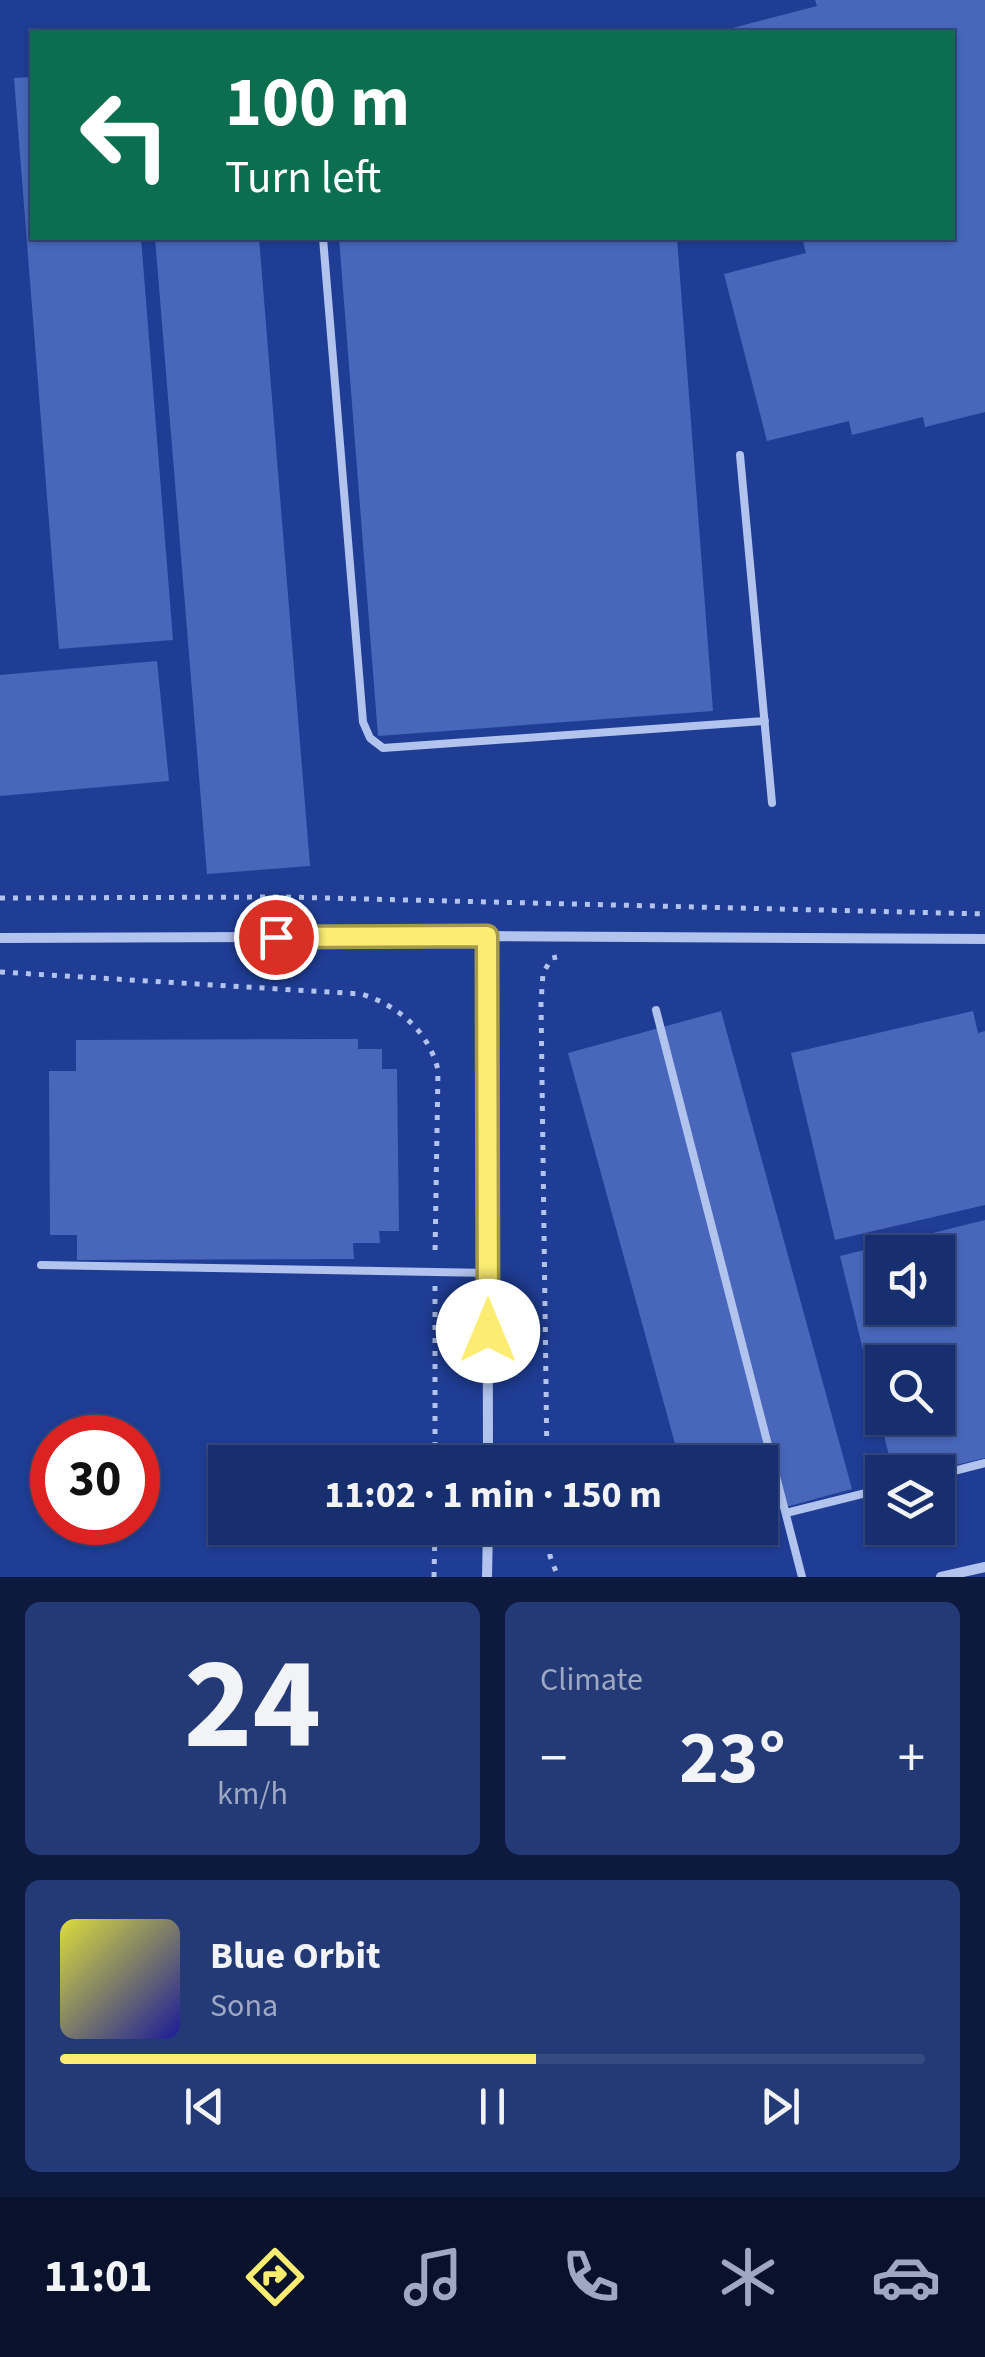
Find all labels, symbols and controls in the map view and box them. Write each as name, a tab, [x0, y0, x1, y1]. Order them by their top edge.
text: 100 m	[225, 53, 410, 153]
icon: left	[60, 70, 190, 200]
text: Turn left	[225, 146, 381, 210]
pin	[234, 895, 319, 980]
icon: arrive	[249, 910, 304, 965]
map controls	[865, 1235, 955, 1545]
button: sound	[865, 1235, 955, 1325]
position arrow	[436, 1279, 540, 1383]
button: search	[865, 1345, 955, 1435]
speed limit sign: 30	[30, 1415, 160, 1545]
button: layers	[865, 1455, 955, 1545]
text: 11:02 · 1 min · 150 m	[324, 1468, 662, 1522]
text: 24	[184, 1613, 321, 1798]
text: Climate	[540, 1657, 643, 1703]
text: 23°	[679, 1705, 786, 1812]
text: −	[540, 1720, 567, 1798]
text: +	[898, 1720, 925, 1798]
text: km/h	[217, 1771, 288, 1817]
text: Blue Orbit	[210, 1929, 381, 1983]
text: Sona	[210, 1983, 278, 2029]
icon: previous	[177, 2079, 232, 2134]
icon: pause	[465, 2079, 520, 2134]
icon: next	[753, 2079, 808, 2134]
icon: directions	[240, 2242, 310, 2312]
icon: music	[398, 2242, 468, 2312]
icon: phone	[556, 2242, 626, 2312]
icon: climate	[713, 2242, 783, 2312]
icon: car	[871, 2242, 941, 2312]
text: 11:01	[44, 2245, 152, 2309]

